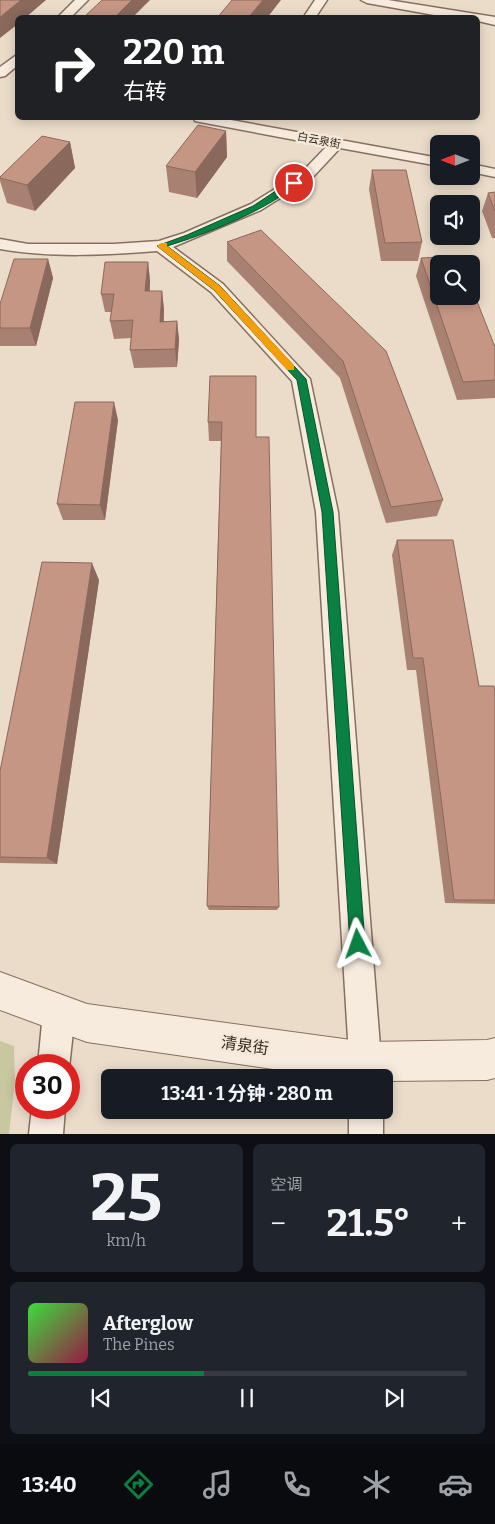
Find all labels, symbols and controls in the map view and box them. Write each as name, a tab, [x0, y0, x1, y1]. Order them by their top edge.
text: 220 m	[123, 31, 224, 73]
icon: right	[40, 35, 105, 100]
text: 右转	[123, 78, 167, 105]
street label: 白云泉街	[296, 130, 342, 151]
north arrow	[430, 135, 480, 185]
map controls	[430, 135, 480, 305]
pin	[273, 162, 315, 204]
icon: arrive	[280, 169, 308, 197]
button: sound	[430, 195, 480, 245]
button: search	[430, 255, 480, 305]
position arrow	[331, 917, 383, 969]
street label: 清泉街	[220, 1033, 270, 1058]
speed limit sign: 30	[15, 1054, 80, 1119]
text: 13:41 · 1 分钟 · 280 m	[161, 1082, 333, 1105]
text: 25	[90, 1159, 162, 1237]
text: 空调	[271, 1175, 303, 1194]
text: 21.5°	[326, 1200, 411, 1246]
text: −	[271, 1207, 286, 1240]
text: +	[451, 1207, 467, 1240]
text: km/h	[106, 1231, 146, 1250]
text: Afterglow	[103, 1312, 193, 1335]
text: The Pines	[103, 1335, 175, 1354]
icon: previous	[87, 1384, 115, 1412]
icon: pause	[233, 1384, 261, 1412]
icon: next	[380, 1384, 408, 1412]
icon: directions	[121, 1467, 156, 1502]
icon: music	[200, 1467, 235, 1502]
icon: phone	[279, 1467, 314, 1502]
icon: climate	[359, 1467, 394, 1502]
icon: car	[438, 1467, 473, 1502]
text: 13:40	[22, 1471, 77, 1498]

